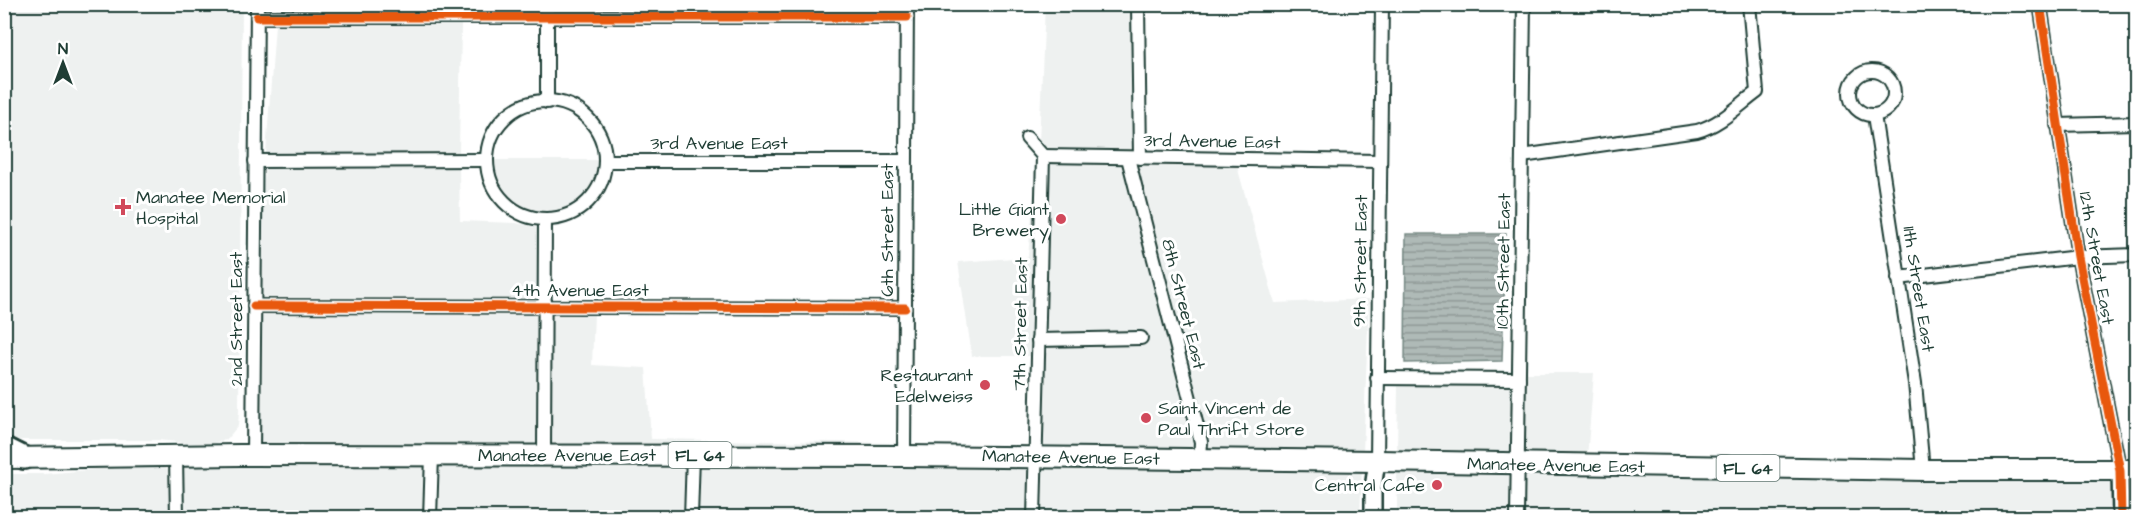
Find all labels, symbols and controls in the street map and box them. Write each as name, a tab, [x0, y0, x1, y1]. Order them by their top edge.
north arrow	[33, 33, 93, 93]
text: N	[58, 38, 68, 60]
street label: 3rd Avenue East	[1143, 128, 1282, 155]
street label: 3rd Avenue East	[650, 131, 788, 156]
street label: 6th Street East	[875, 163, 900, 297]
place label: Manatee Memorial Hospital	[136, 185, 286, 231]
street label: 12th Street East	[2072, 190, 2121, 327]
street label: 10th Street East	[1490, 192, 1517, 329]
street label: 9th Street East	[1347, 194, 1374, 327]
place label: Little Giant Brewery	[959, 197, 1050, 244]
marker: Manatee Memorial Hospital	[114, 198, 132, 216]
marker: Little Giant Brewery	[1054, 212, 1068, 226]
street label: 11th Street East	[1896, 224, 1941, 354]
street label: 8th Street East	[1155, 236, 1212, 373]
street label: 2nd Street East	[224, 251, 249, 386]
street label: 7th Street East	[1007, 256, 1034, 391]
street label: 4th Avenue East	[511, 278, 649, 303]
place label: Restaurant Edelweiss	[880, 363, 974, 409]
marker: Restaurant Edelweiss	[978, 378, 992, 392]
place label: Saint Vincent de Paul Thrift Store	[1158, 396, 1305, 442]
marker: Saint Vincent de Paul Thrift Store	[1139, 411, 1153, 425]
road number: FL 64	[668, 442, 732, 468]
street label: Manatee Avenue East	[478, 443, 657, 468]
street label: Manatee Avenue East	[982, 443, 1161, 472]
street label: Manatee Avenue East	[1467, 451, 1646, 480]
road number: FL 64	[1716, 455, 1780, 481]
place label: Central Cafe	[1315, 473, 1425, 498]
marker: Central Cafe	[1430, 478, 1444, 492]

